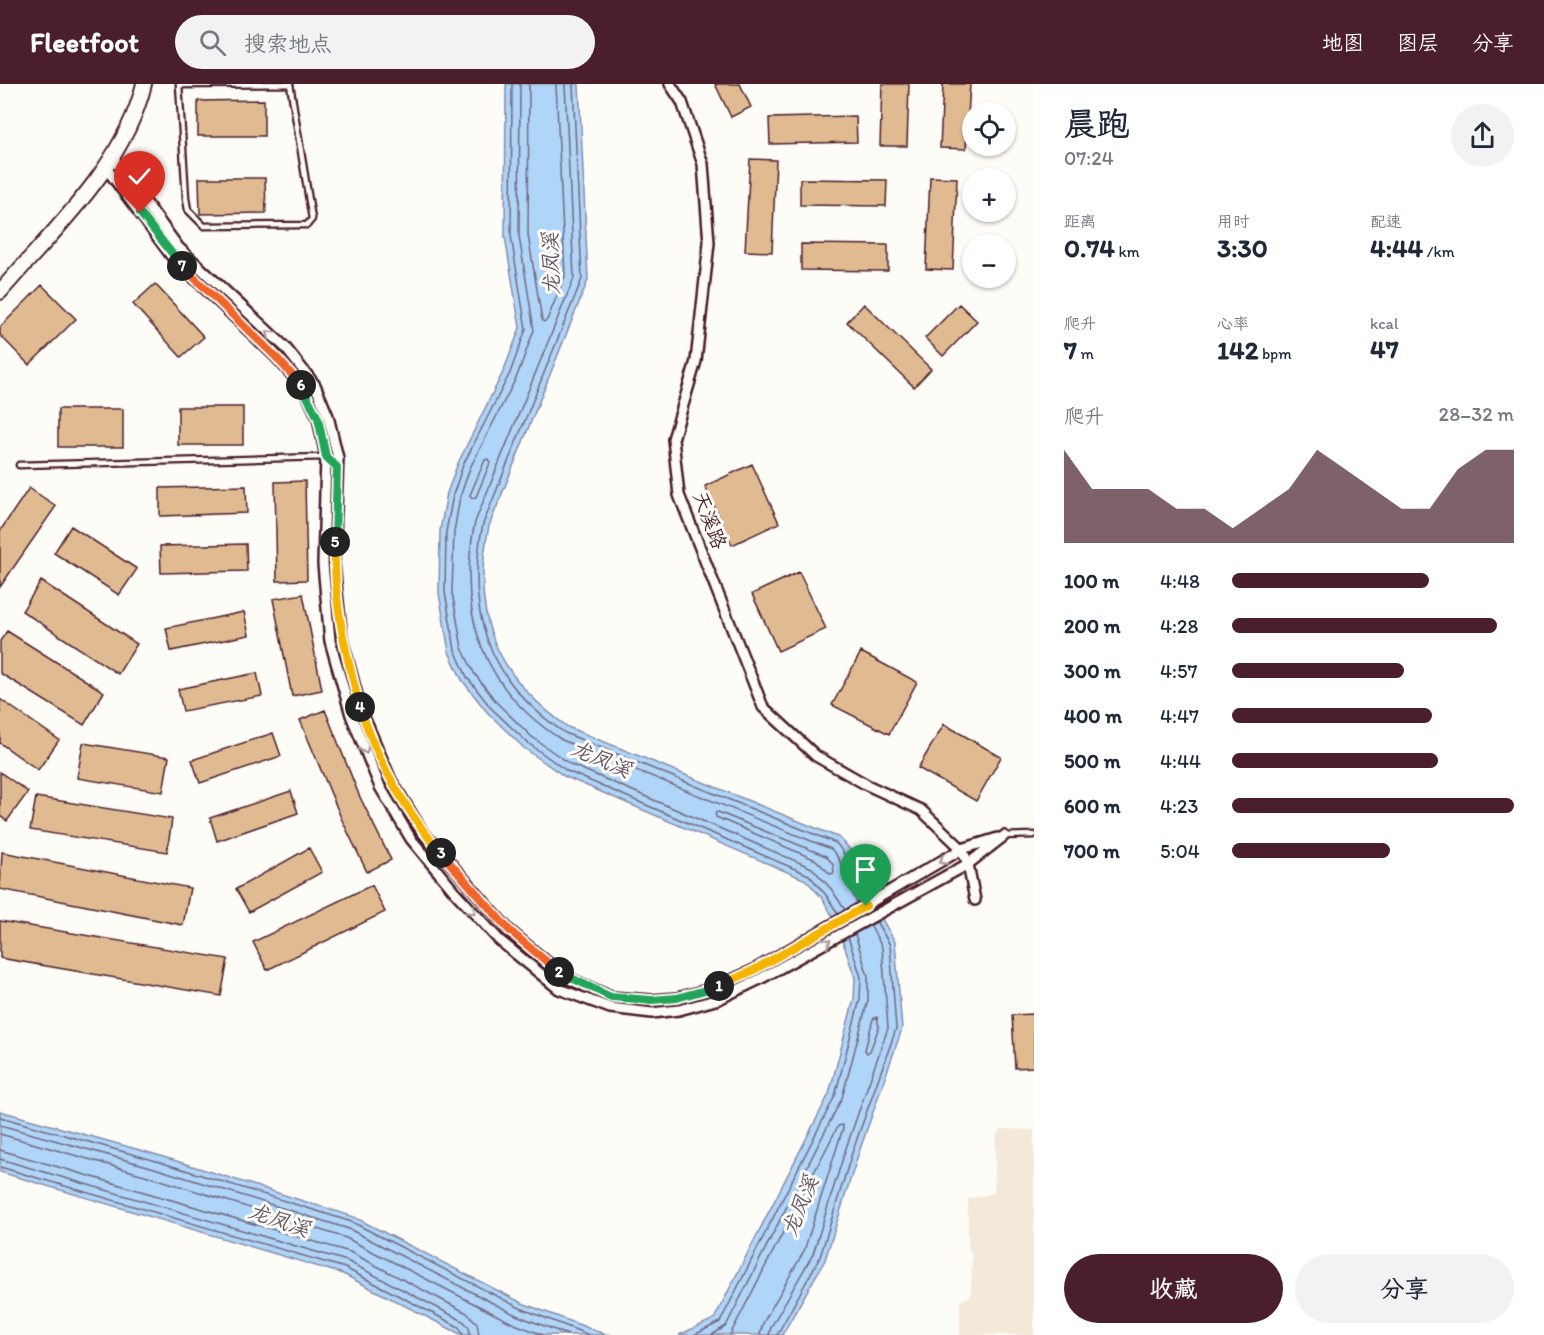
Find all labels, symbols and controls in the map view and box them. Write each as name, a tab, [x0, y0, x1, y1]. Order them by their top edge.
search box	[175, 15, 595, 69]
text: Fleetfoot	[30, 25, 139, 59]
icon: search	[196, 26, 229, 59]
text: 搜索地点	[244, 30, 332, 57]
text: 地图	[1322, 30, 1364, 55]
text: 图层	[1397, 30, 1439, 55]
text: 分享	[1472, 30, 1514, 55]
map controls	[962, 102, 1016, 288]
button: locate	[962, 102, 1016, 156]
text: 晨跑	[1064, 104, 1130, 143]
button: share	[1451, 104, 1514, 167]
text: 07:24	[1064, 146, 1114, 170]
pin	[114, 151, 165, 213]
icon: check	[123, 160, 156, 193]
button: +	[962, 168, 1016, 222]
text: 距离	[1064, 212, 1096, 231]
text: 用时	[1217, 212, 1249, 231]
text: 配速	[1370, 212, 1402, 231]
water label: 龙凤溪	[537, 231, 564, 296]
text: 0.74	[1064, 232, 1115, 264]
text: 3:30	[1217, 232, 1268, 264]
text: 4:44	[1370, 232, 1423, 264]
button: −	[962, 234, 1016, 288]
text: km	[1115, 242, 1140, 261]
text: /km	[1423, 242, 1455, 261]
pin: 7	[167, 251, 197, 281]
text: 7	[178, 256, 186, 275]
text: 爬升	[1064, 314, 1096, 333]
text: 心率	[1217, 314, 1249, 333]
text: kcal	[1370, 314, 1398, 333]
one-way arrow	[267, 330, 277, 341]
text: 47	[1370, 333, 1399, 365]
text: 7	[1064, 334, 1077, 366]
text: 142	[1217, 334, 1258, 366]
text: m	[1077, 344, 1094, 363]
text: bpm	[1258, 344, 1292, 363]
pin: 6	[286, 370, 316, 400]
text: 6	[297, 375, 305, 394]
text: 28–32 m	[1439, 402, 1514, 426]
text: 爬升	[1064, 404, 1104, 428]
street label: 天溪路	[688, 488, 732, 553]
pin: 5	[320, 527, 350, 557]
text: 5	[331, 532, 339, 551]
text: 100 m	[1064, 569, 1119, 593]
text: 4:48	[1160, 569, 1200, 593]
text: 200 m	[1064, 614, 1120, 638]
text: 4:28	[1160, 614, 1198, 638]
text: 300 m	[1064, 659, 1121, 683]
text: 4:57	[1160, 659, 1197, 683]
pin: 4	[345, 692, 375, 722]
text: 4	[355, 697, 365, 716]
text: 400 m	[1064, 704, 1122, 728]
text: 4:47	[1160, 704, 1199, 728]
water label: 龙凤溪	[567, 735, 636, 783]
one-way arrow	[358, 744, 370, 755]
text: 500 m	[1064, 749, 1120, 773]
text: 4:44	[1160, 749, 1201, 773]
text: 600 m	[1064, 794, 1121, 818]
text: 4:23	[1160, 794, 1198, 818]
pin: 3	[426, 838, 456, 868]
text: 700 m	[1064, 839, 1120, 863]
text: 5:04	[1160, 839, 1200, 863]
text: 3	[437, 843, 445, 862]
pin	[840, 844, 891, 906]
icon: arrive	[849, 853, 882, 886]
one-way arrow	[939, 853, 949, 865]
one-way arrow	[465, 904, 476, 914]
one-way arrow	[821, 938, 831, 949]
pin: 2	[544, 957, 574, 987]
text: 2	[555, 962, 563, 981]
pin: 1	[704, 971, 734, 1001]
text: 1	[715, 976, 723, 995]
water label: 龙凤溪	[776, 1171, 823, 1240]
water label: 龙凤溪	[245, 1197, 314, 1242]
button: 收藏	[1064, 1254, 1283, 1323]
button: 分享	[1295, 1254, 1514, 1323]

